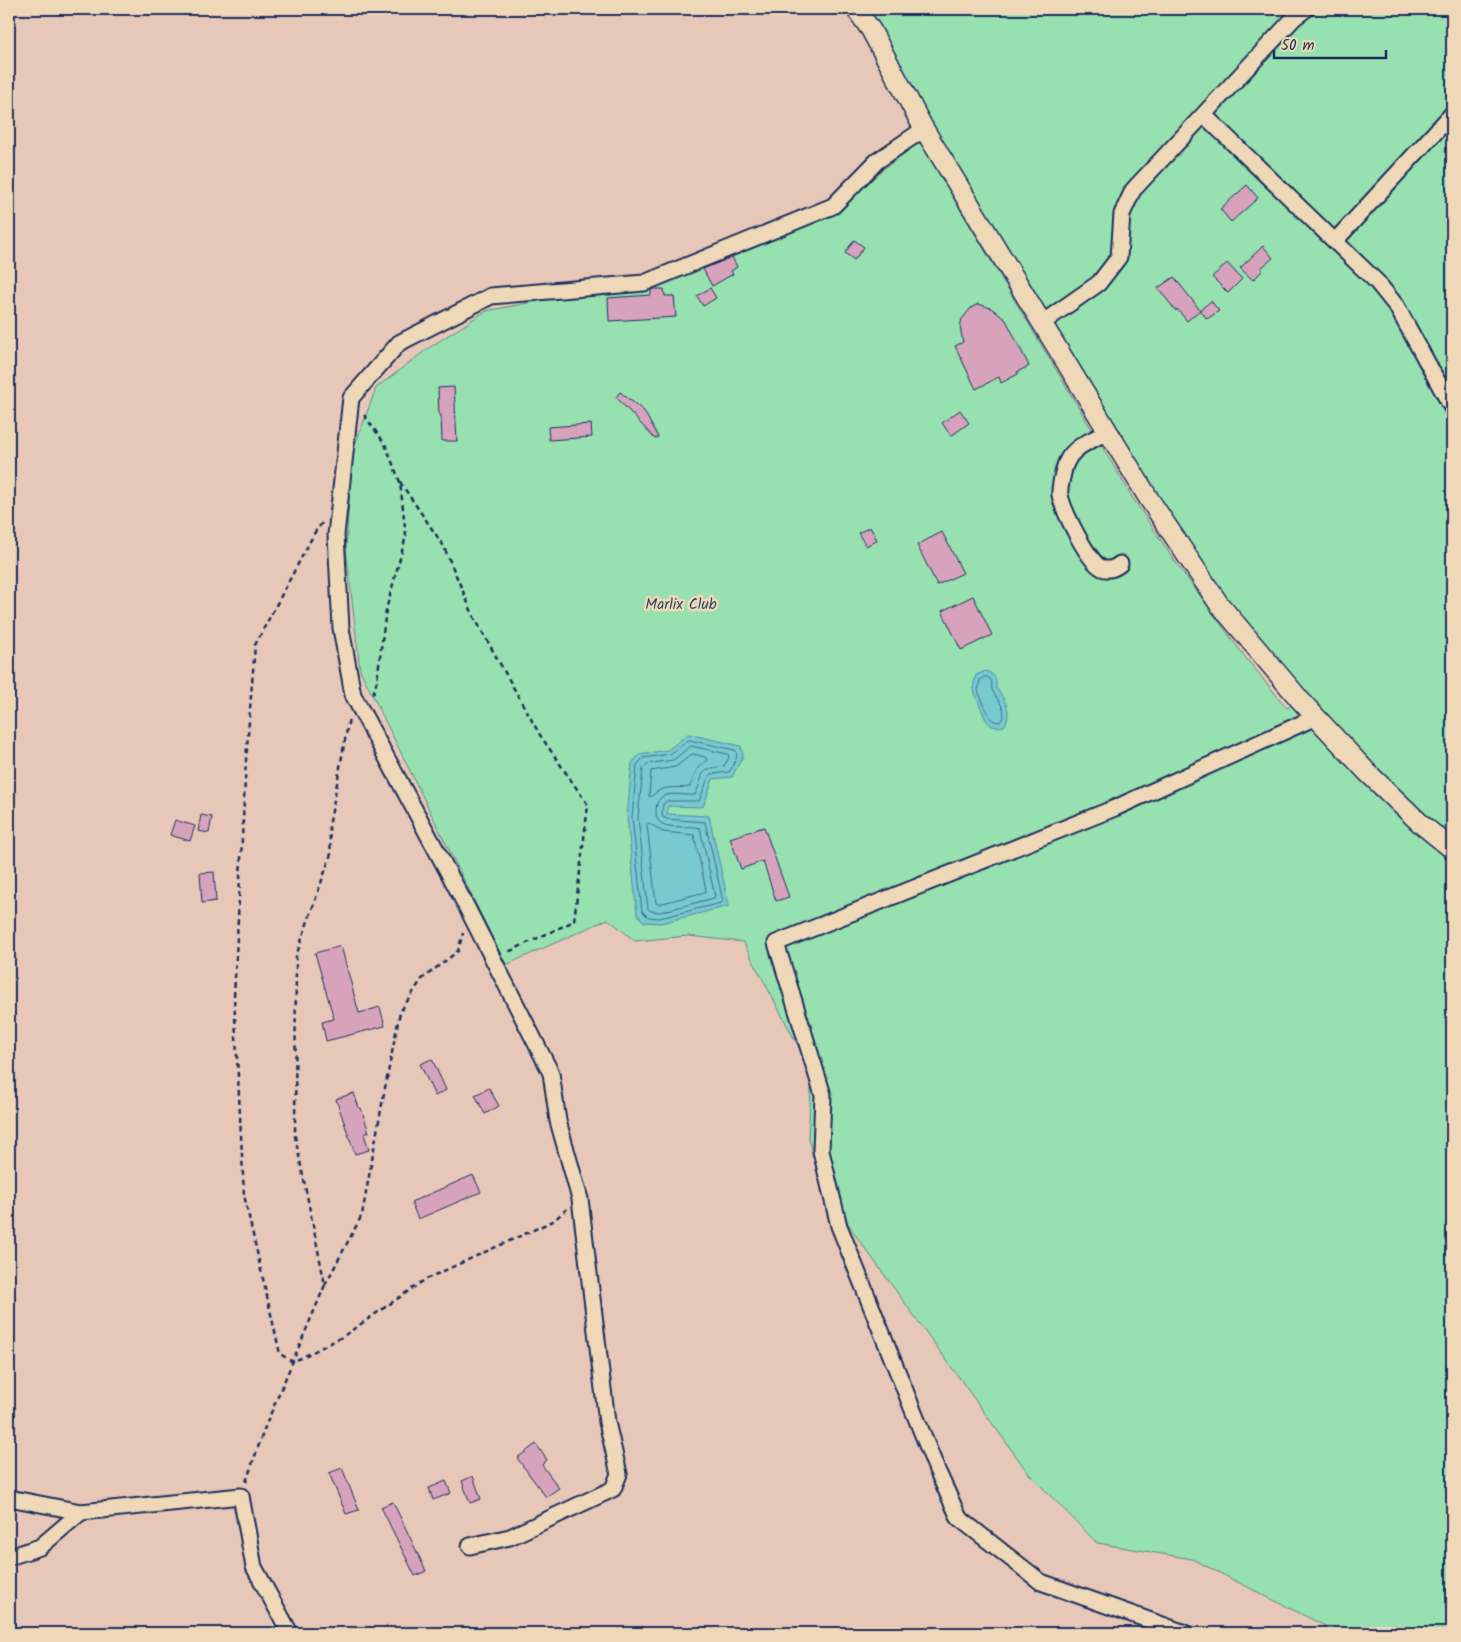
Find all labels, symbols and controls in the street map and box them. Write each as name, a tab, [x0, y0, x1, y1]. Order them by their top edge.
scale bar	[1274, 28, 1386, 60]
text: 50 m	[1281, 34, 1315, 58]
park label: Marlix Club	[645, 593, 717, 617]

